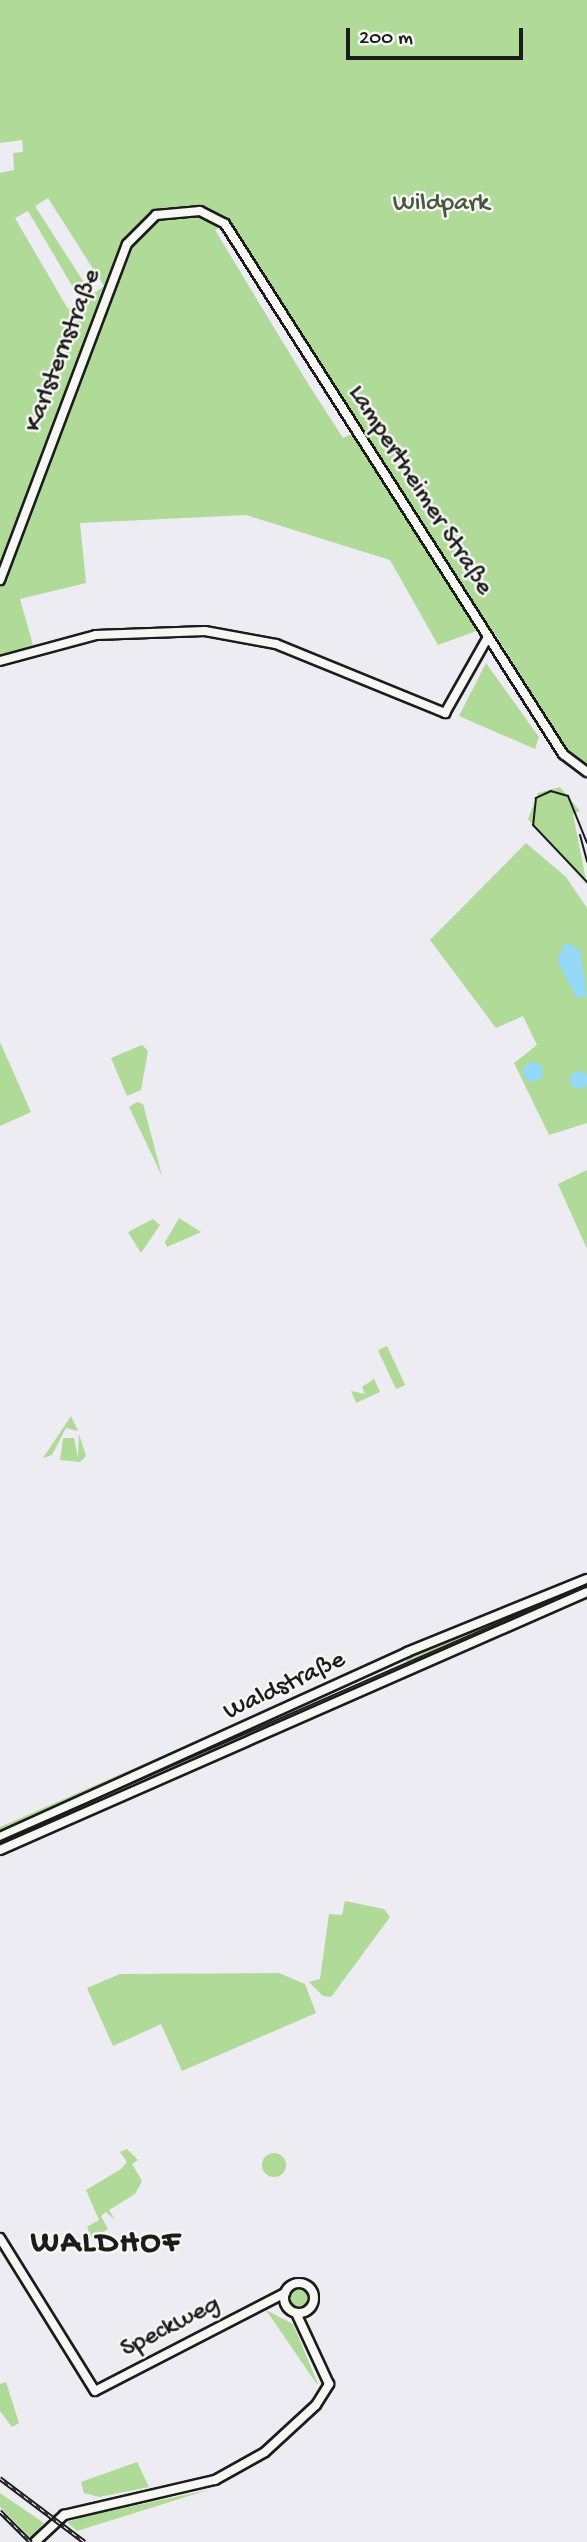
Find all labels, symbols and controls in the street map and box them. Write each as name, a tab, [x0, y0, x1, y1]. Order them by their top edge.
scale bar	[349, 14, 526, 58]
text: 200 m	[359, 27, 413, 52]
park label: Wildpark	[393, 189, 489, 221]
street label: Karlsternstraße	[19, 265, 109, 437]
street label: Lampertheimer Straße	[339, 380, 499, 602]
street label: Waldstraße	[219, 1645, 351, 1729]
district label: WALDHOF	[32, 2225, 180, 2265]
street label: Speckweg	[116, 2290, 226, 2366]

